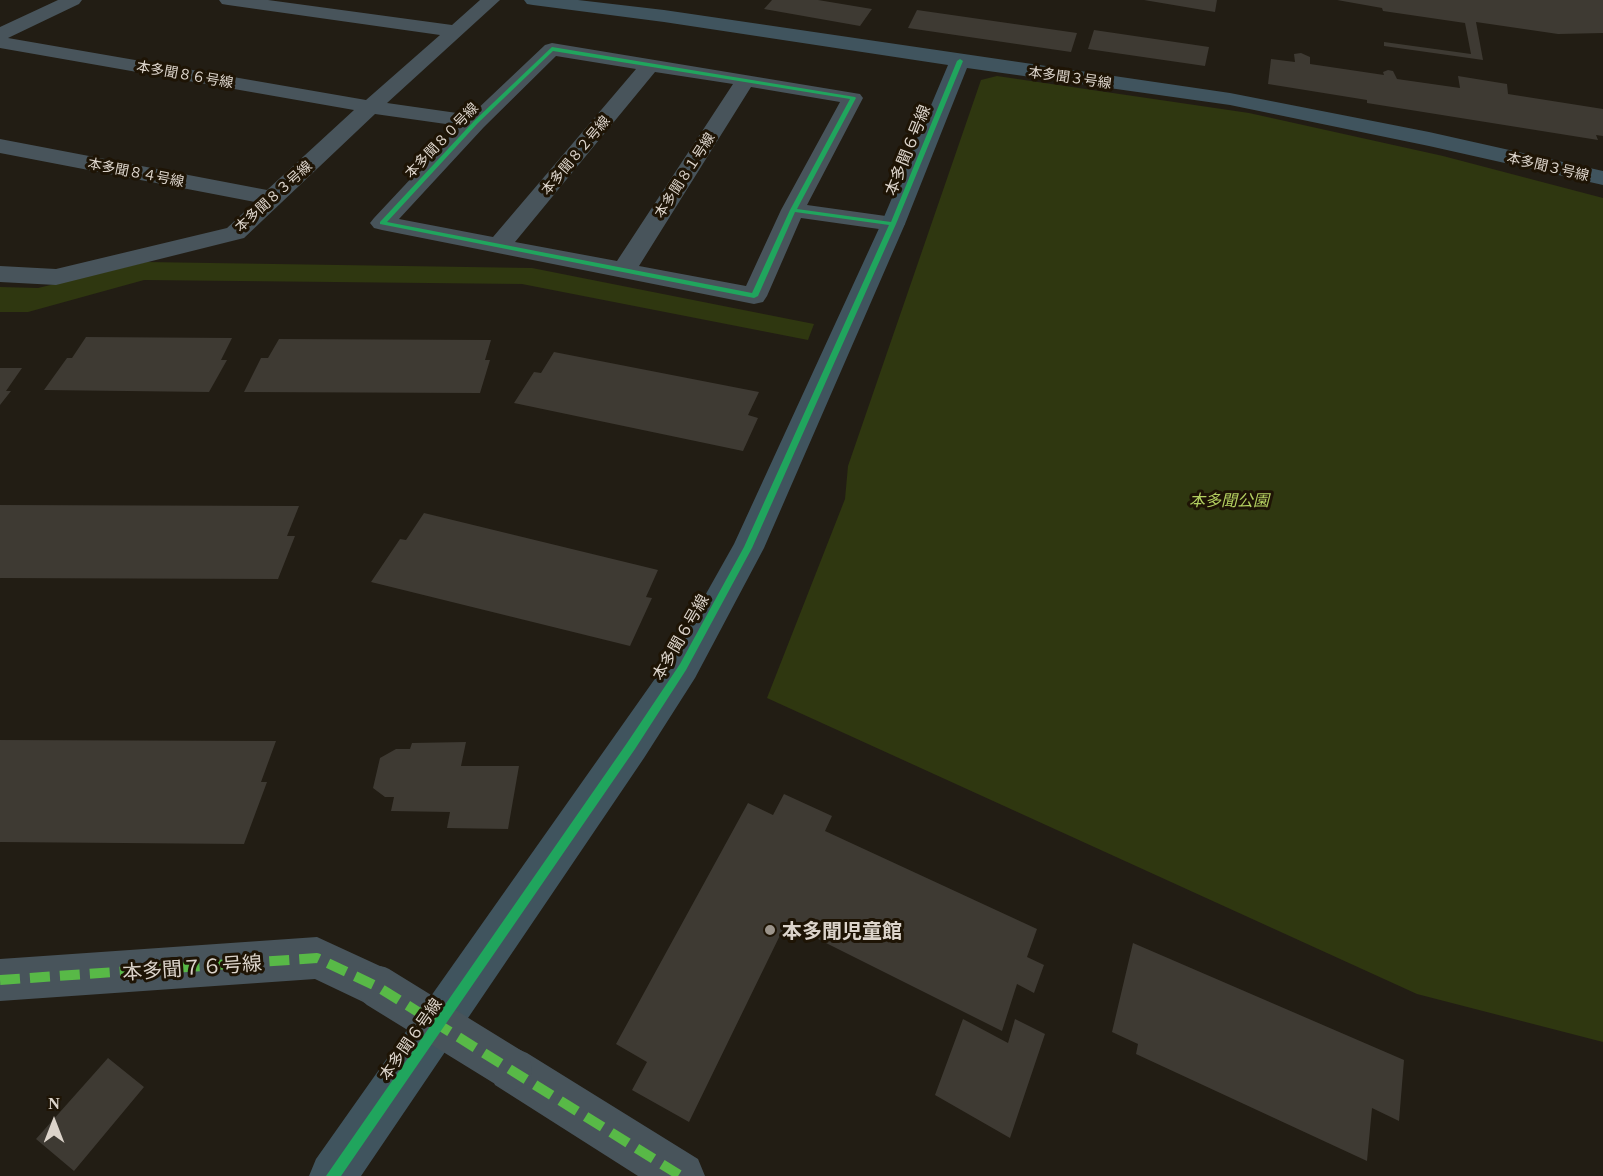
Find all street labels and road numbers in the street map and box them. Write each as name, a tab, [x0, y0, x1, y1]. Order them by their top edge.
street label: 本多聞８６号線	[135, 57, 235, 91]
street label: 本多聞３号線	[1027, 63, 1113, 91]
street label: 本多聞８０号線	[401, 99, 481, 181]
street label: 本多聞６号線	[880, 102, 934, 198]
street label: 本多聞８２号線	[537, 112, 613, 198]
street label: 本多聞８１号線	[650, 129, 718, 221]
street label: 本多聞３号線	[1505, 148, 1591, 184]
street label: 本多聞８４号線	[86, 154, 186, 190]
street label: 本多聞８３号線	[231, 157, 315, 235]
street label: 本多聞６号線	[648, 591, 712, 683]
street label: 本多聞７６号線	[121, 950, 263, 984]
street label: 本多聞６号線	[375, 994, 445, 1084]

